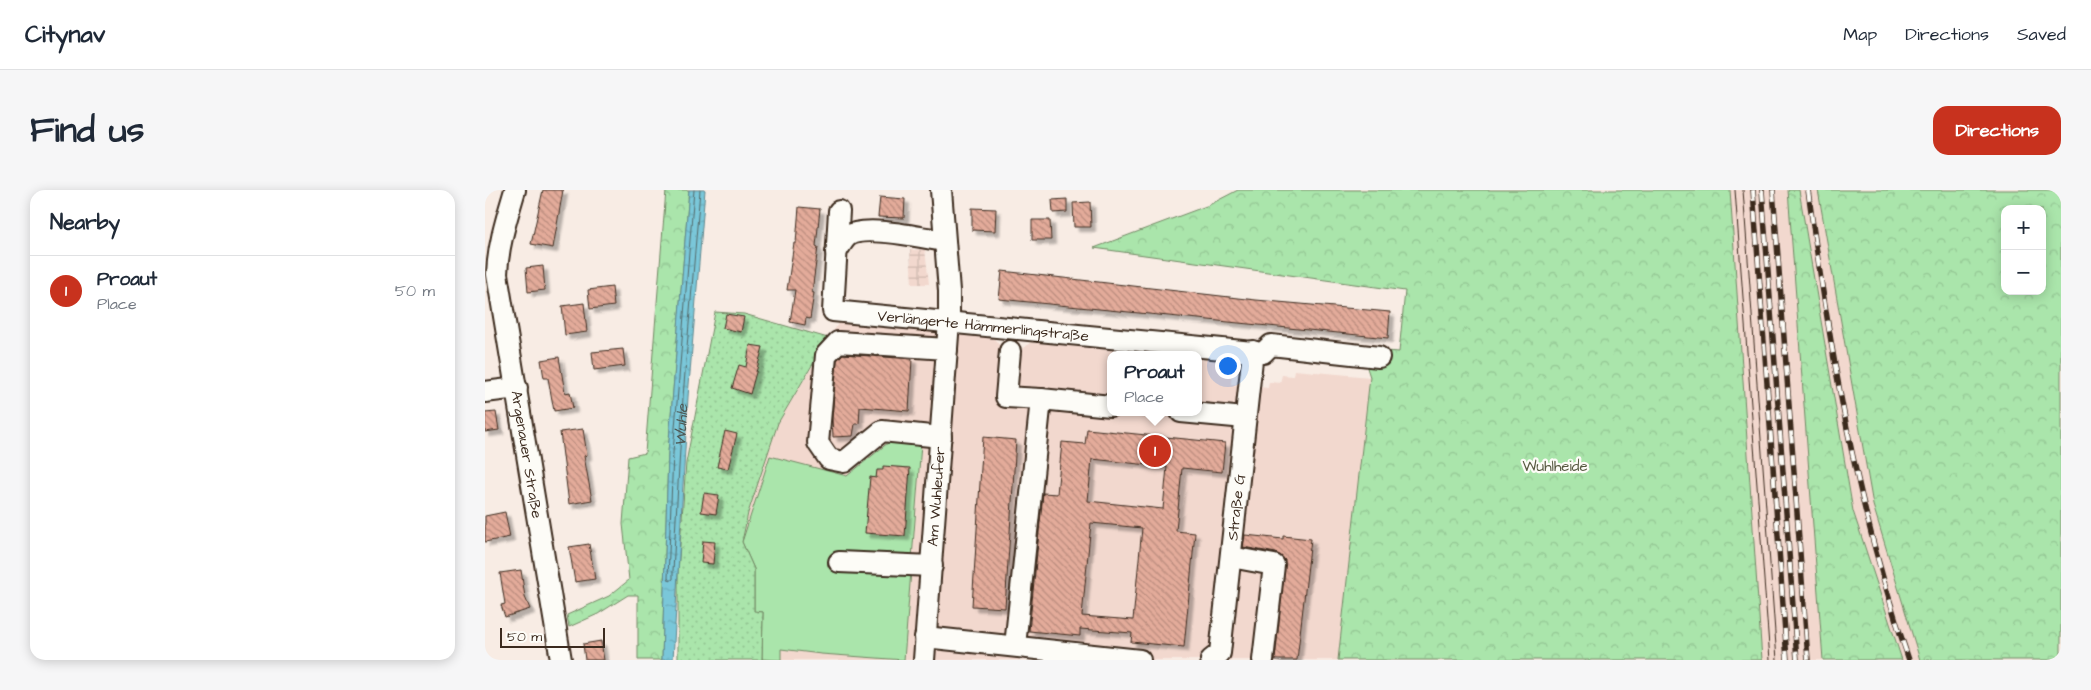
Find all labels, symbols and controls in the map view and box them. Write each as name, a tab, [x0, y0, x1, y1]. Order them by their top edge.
text: Citynav	[25, 18, 105, 52]
text: Map	[1843, 22, 1877, 47]
text: Directions	[1905, 22, 1989, 47]
text: Saved	[2017, 22, 2066, 47]
text: Find us	[30, 106, 144, 155]
button: Directions	[1933, 106, 2061, 155]
map controls	[2001, 205, 2046, 295]
button: +	[2001, 205, 2046, 250]
text: Nearby	[50, 208, 120, 237]
button: −	[2001, 250, 2046, 295]
text: Proaut	[97, 266, 157, 293]
text: 1	[65, 280, 67, 302]
text: 50 m	[395, 280, 435, 302]
text: Place	[97, 293, 137, 315]
street label: Verlängerte Hämmerlingstraße	[876, 305, 1090, 346]
popup	[1107, 351, 1202, 416]
your location	[1215, 353, 1241, 379]
text: Proaut	[1124, 359, 1185, 386]
text: Place	[1124, 386, 1164, 408]
street label: Argenauer Straße	[506, 389, 548, 520]
water label: Wuhle	[669, 402, 694, 447]
pin: 1	[1139, 432, 1171, 470]
street label: Am Wuhleufer	[922, 446, 950, 547]
park label: Wuhlheide	[1522, 456, 1588, 477]
street label: Straße G	[1222, 472, 1250, 542]
scale bar	[500, 625, 605, 648]
text: 50 m	[507, 627, 542, 647]

